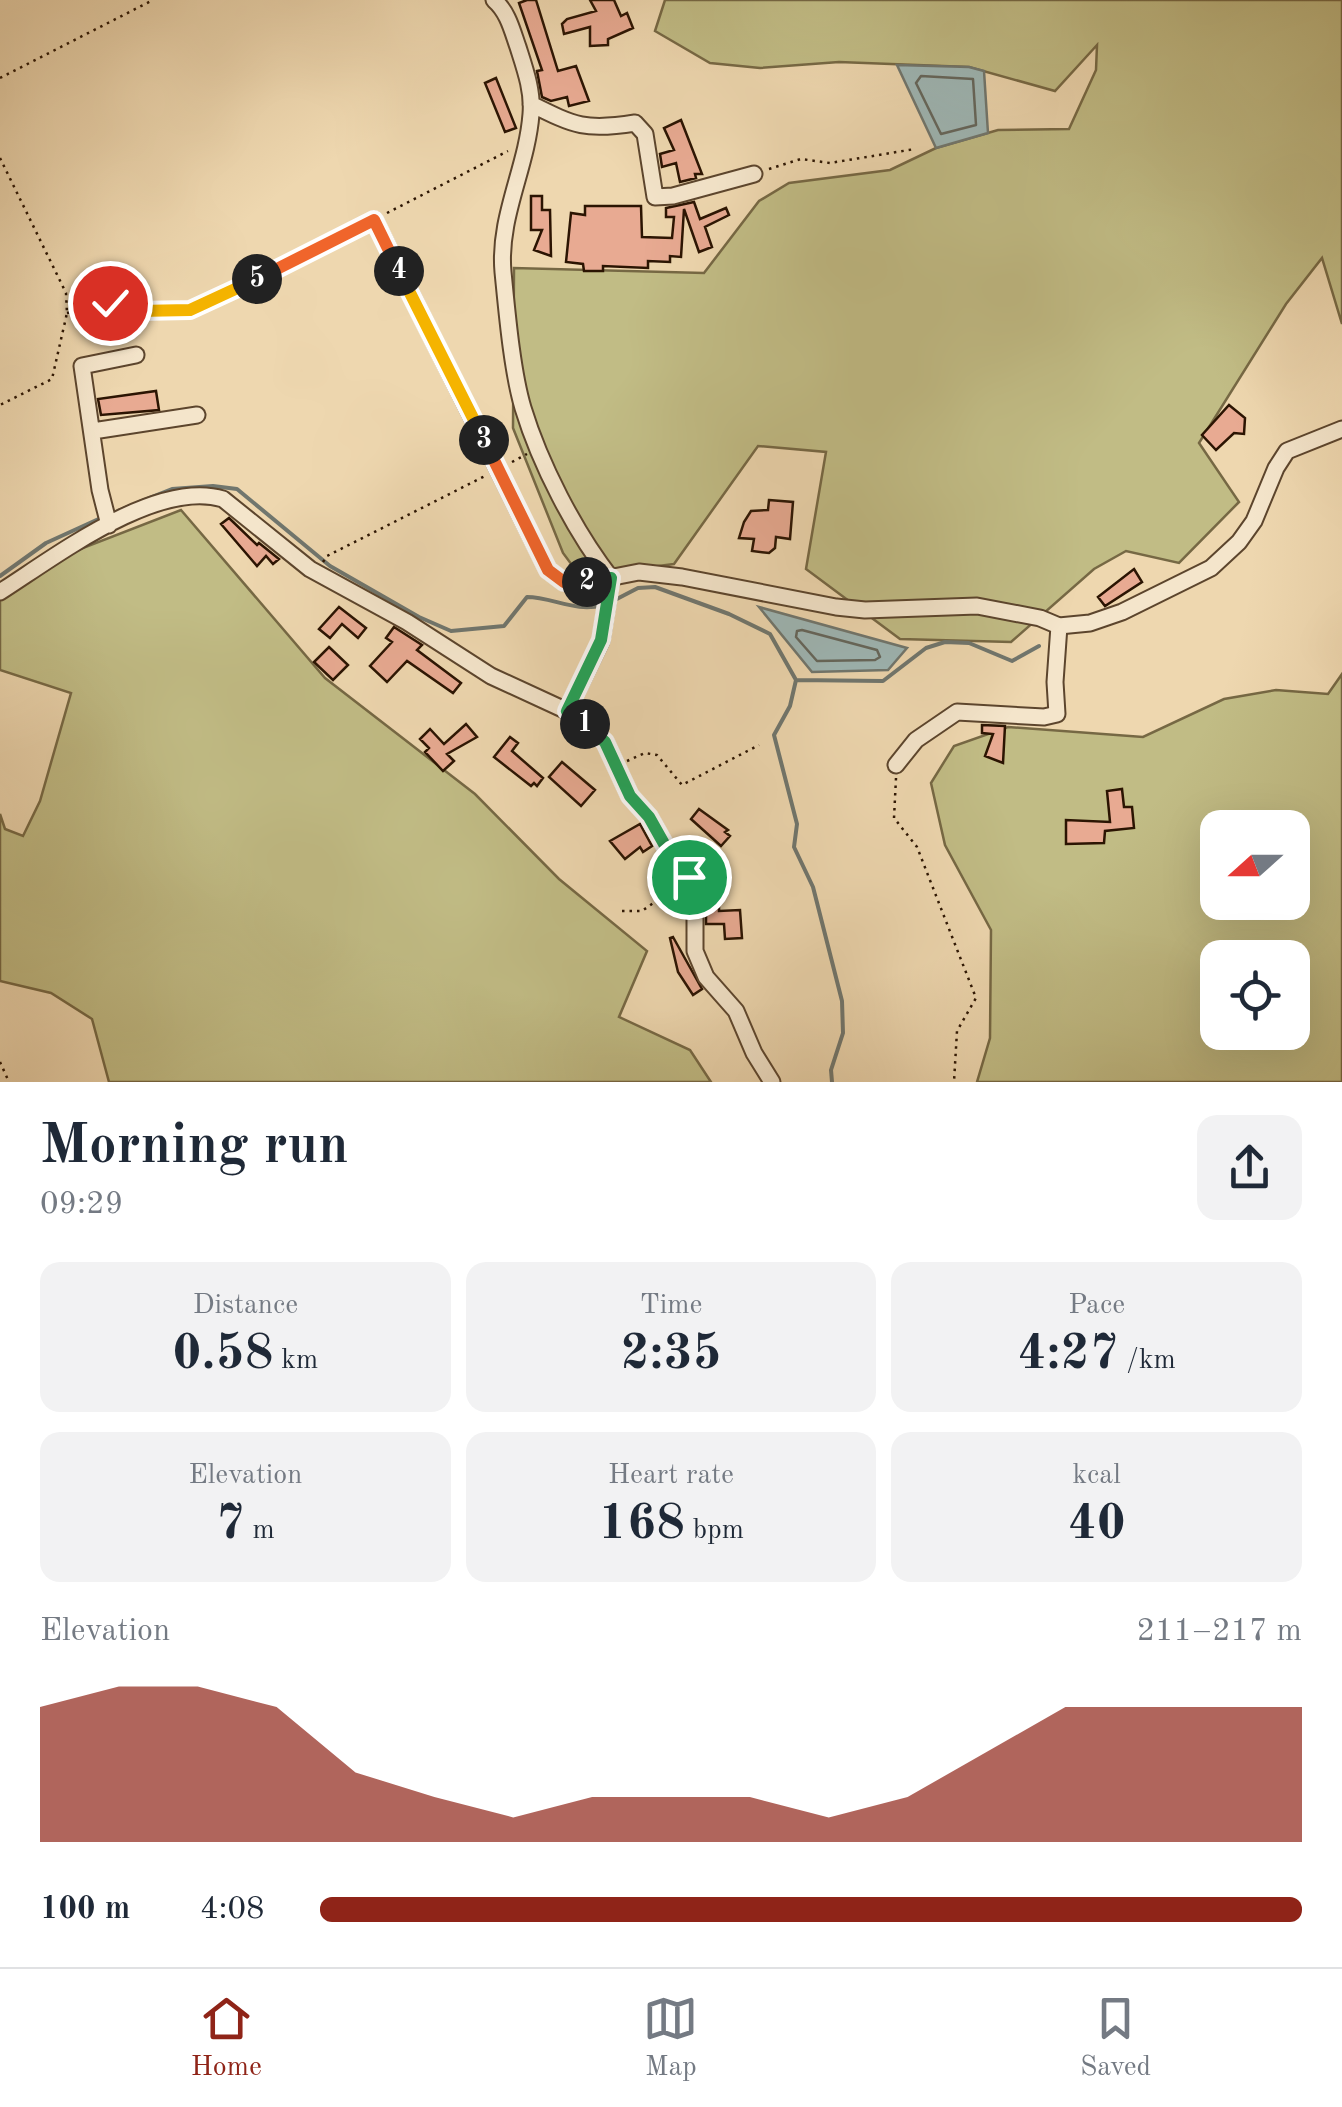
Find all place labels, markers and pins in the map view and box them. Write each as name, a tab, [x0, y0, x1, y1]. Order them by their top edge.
pin: 4	[374, 246, 424, 296]
pin: 5	[232, 254, 282, 304]
pin	[68, 261, 153, 346]
pin: 3	[459, 415, 509, 465]
pin: 2	[562, 557, 612, 607]
pin: 1	[560, 699, 610, 749]
pin	[647, 835, 732, 920]

